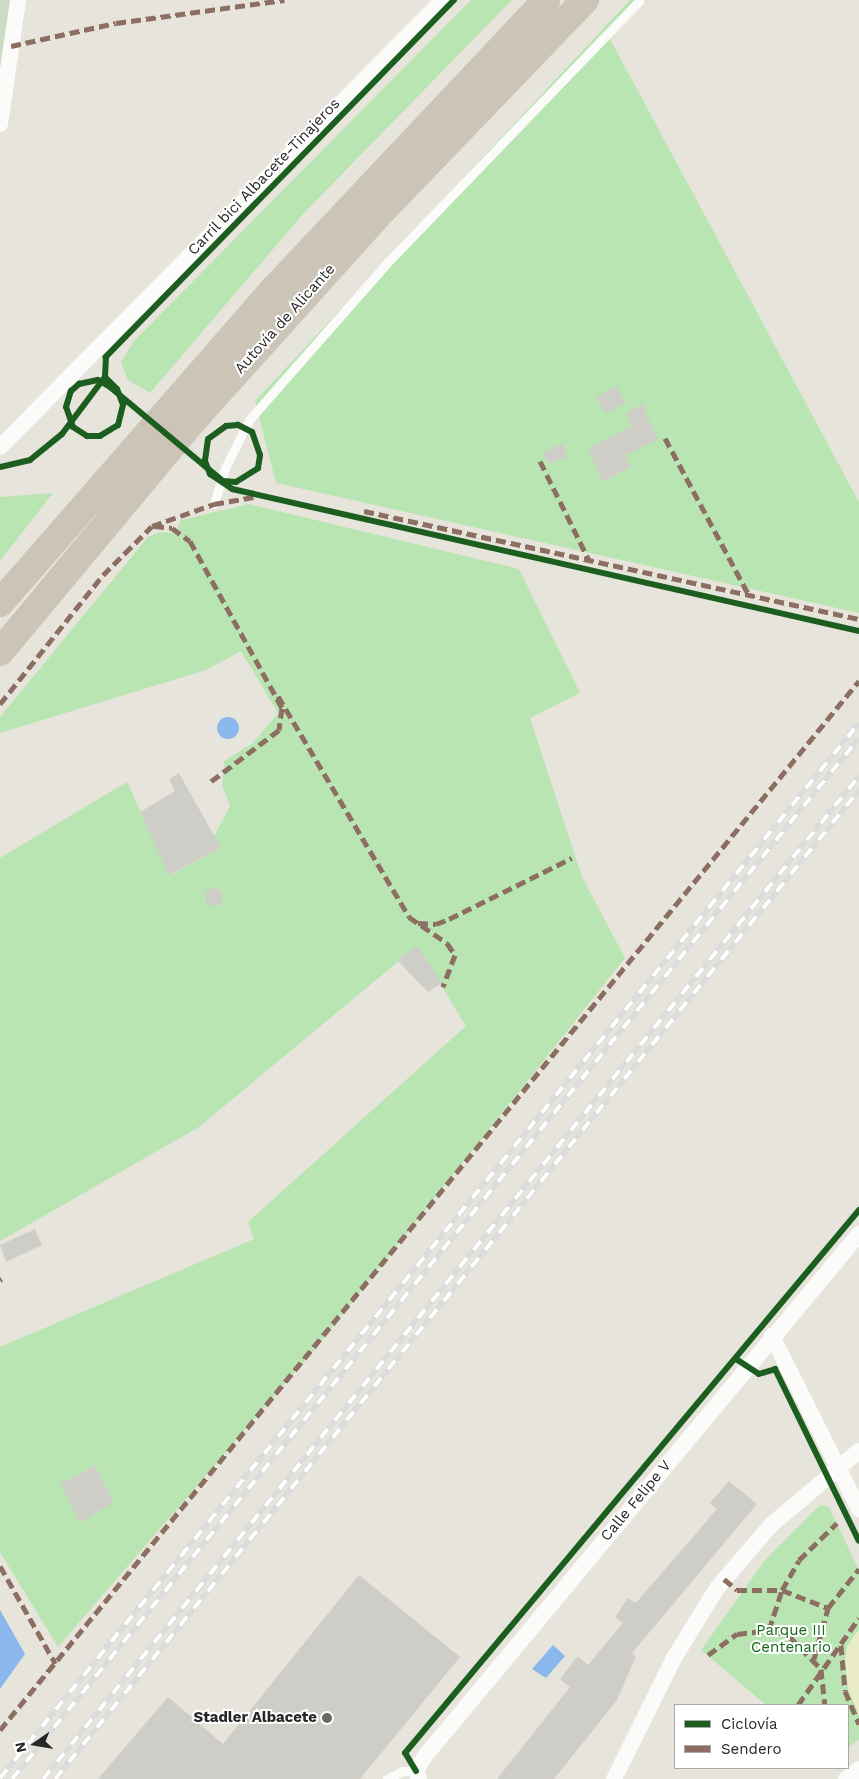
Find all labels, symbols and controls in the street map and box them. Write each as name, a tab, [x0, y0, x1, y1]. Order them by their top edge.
street label: Carril bici Albacete-Tinajeros	[184, 94, 344, 260]
street label: Autovía de Alicante	[231, 260, 339, 378]
street label: Calle Felipe V	[597, 1457, 675, 1545]
park label: Parque III Centenario	[751, 1621, 831, 1656]
legend	[674, 1704, 849, 1769]
place label: Stadler Albacete	[193, 1709, 317, 1727]
marker: Stadler Albacete	[321, 1712, 333, 1724]
text: Ciclovía	[721, 1715, 778, 1733]
north arrow	[10, 1719, 60, 1769]
text: Sendero	[721, 1740, 782, 1758]
text: N	[11, 1741, 29, 1754]

